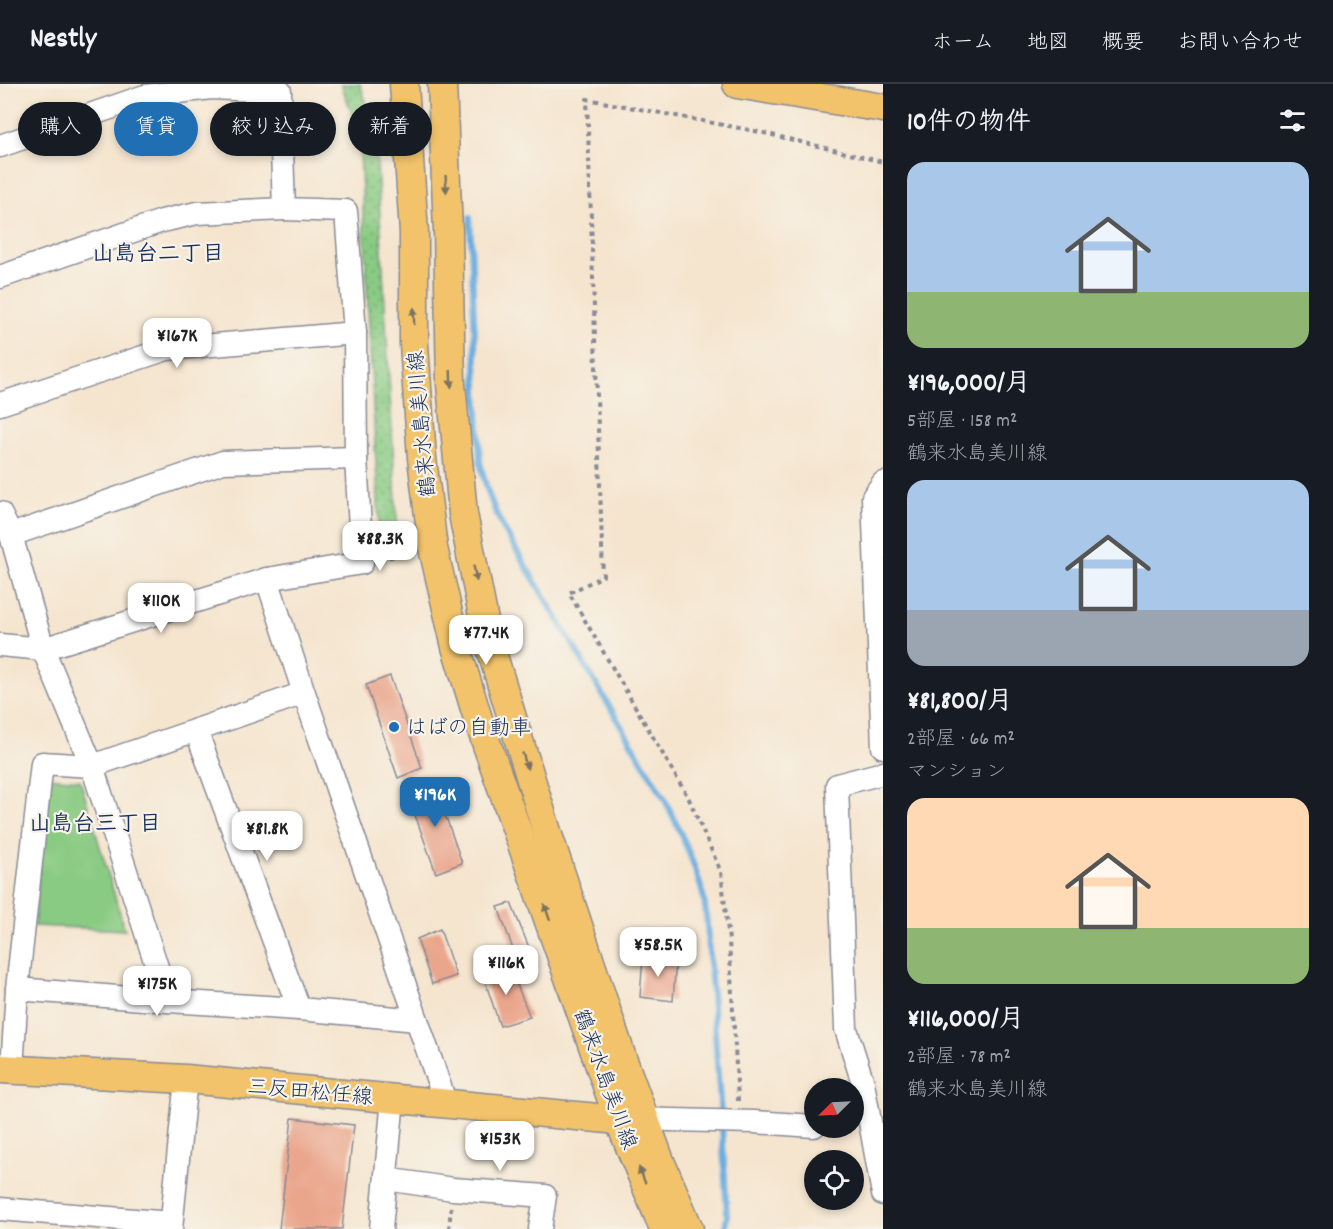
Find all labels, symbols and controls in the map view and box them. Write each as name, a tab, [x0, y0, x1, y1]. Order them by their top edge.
text: Nestly	[30, 21, 96, 61]
text: ホーム	[932, 29, 994, 59]
text: 地図	[1027, 29, 1069, 59]
text: 概要	[1102, 29, 1144, 59]
text: お問い合わせ	[1177, 29, 1303, 59]
chip: 購入	[18, 102, 102, 156]
chip: 賃貸	[114, 102, 198, 156]
chip: 絞り込み	[210, 102, 336, 156]
chip: 新着	[348, 102, 432, 156]
icon: filters	[1276, 104, 1309, 137]
text: 10件の物件	[907, 105, 1031, 142]
one-way arrow	[441, 175, 450, 194]
icon: home	[1054, 201, 1162, 309]
district label: 山島台二丁目	[92, 240, 224, 271]
one-way arrow	[409, 307, 419, 326]
pin: ¥167K	[135, 318, 219, 369]
text: ¥167K	[157, 323, 197, 351]
street label: 鶴来水島美川線	[403, 349, 445, 498]
text: ¥196,000/月	[907, 366, 1031, 403]
one-way arrow	[446, 370, 456, 389]
text: 5部屋 · 158 m²	[907, 408, 1017, 436]
text: 鶴来水島美川線	[907, 441, 1047, 469]
icon: home	[1054, 519, 1162, 627]
pin: ¥88.3K	[331, 521, 429, 572]
text: ¥88.3K	[356, 526, 404, 554]
one-way arrow	[470, 563, 479, 582]
pin: ¥110K	[119, 583, 203, 634]
text: ¥110K	[142, 588, 180, 616]
pin: ¥77.4K	[437, 615, 535, 666]
text: ¥77.4K	[463, 620, 509, 648]
text: ¥81,800/月	[907, 684, 1013, 721]
place label: はばの自動車	[406, 715, 531, 745]
marker: はばの自動車	[387, 720, 401, 734]
text: 2部屋 · 66 m²	[907, 726, 1015, 754]
one-way arrow	[521, 752, 530, 770]
text: マンション	[907, 759, 1006, 787]
pin: ¥196K	[393, 777, 477, 828]
text: ¥196K	[414, 782, 456, 810]
district label: 山島台三丁目	[29, 810, 161, 841]
pin: ¥81.8K	[218, 811, 316, 862]
text: ¥81.8K	[246, 816, 288, 844]
icon: home	[1054, 837, 1162, 945]
one-way arrow	[541, 903, 551, 921]
pin: ¥58.5K	[609, 927, 707, 978]
text: ¥58.5K	[634, 932, 682, 960]
pin: ¥116K	[464, 945, 548, 996]
text: ¥116K	[487, 950, 525, 978]
pin: ¥175K	[115, 966, 199, 1017]
text: ¥175K	[137, 971, 177, 999]
text: ¥116,000/月	[907, 1002, 1025, 1039]
street label: 鶴来水島美川線	[564, 1006, 642, 1154]
text: 2部屋 · 78 m²	[907, 1044, 1011, 1072]
street label: 三反田松任線	[246, 1074, 374, 1114]
text: 鶴来水島美川線	[907, 1077, 1047, 1105]
north arrow	[804, 1078, 864, 1138]
map controls	[804, 1078, 864, 1210]
pin: ¥153K	[458, 1121, 542, 1172]
text: ¥153K	[479, 1126, 521, 1154]
button: locate	[804, 1150, 864, 1210]
one-way arrow	[637, 1166, 646, 1184]

